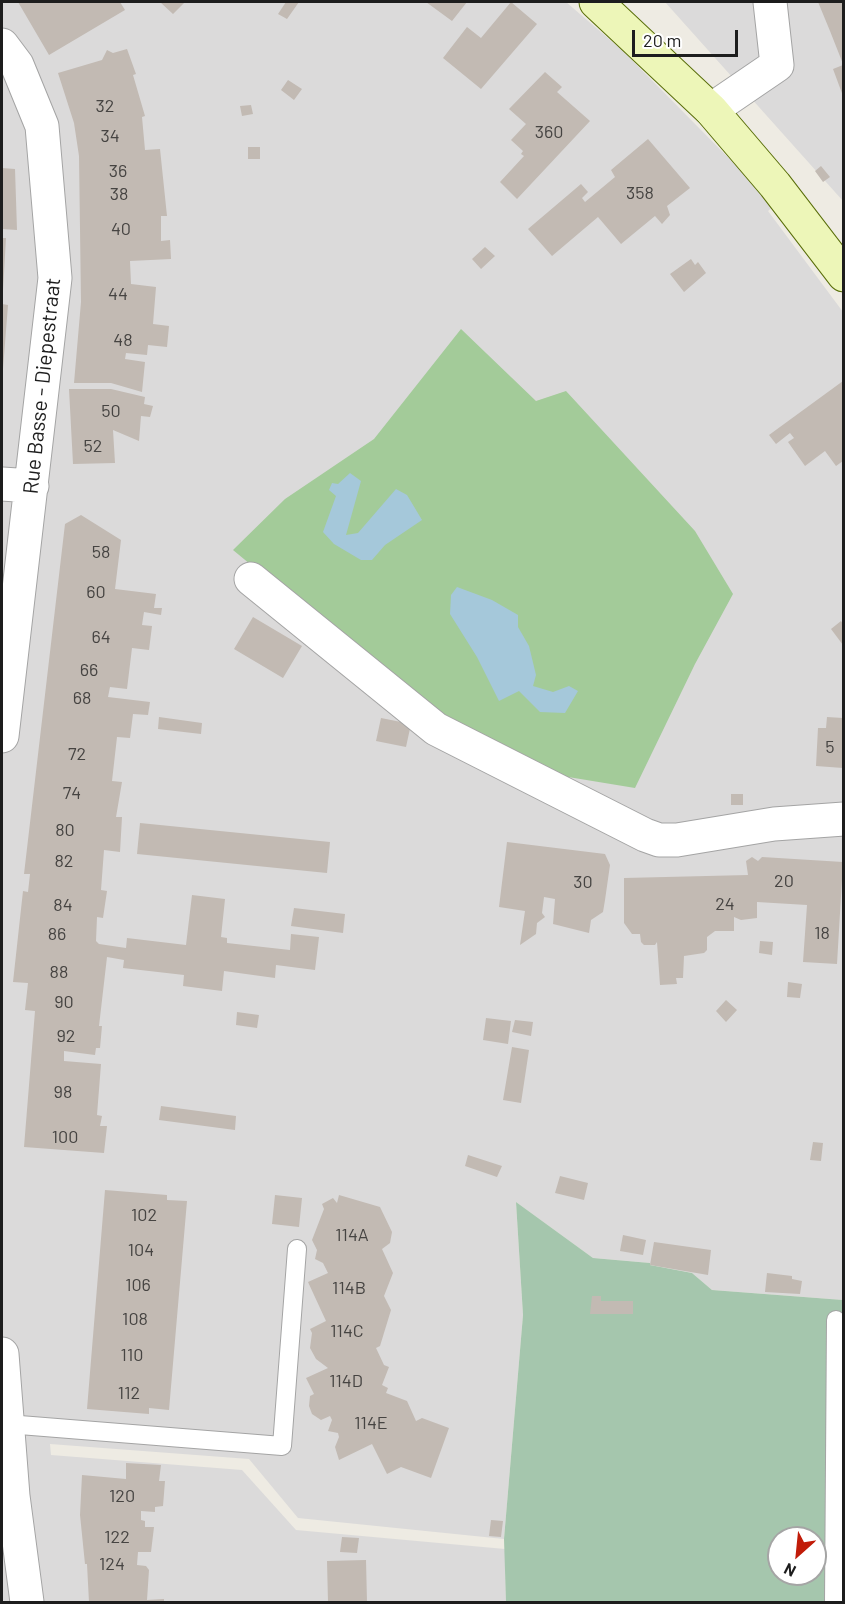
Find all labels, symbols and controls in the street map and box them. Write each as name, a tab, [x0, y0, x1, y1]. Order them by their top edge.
scale bar	[635, 18, 742, 56]
text: 20 m	[643, 29, 681, 51]
house number: 32	[96, 95, 114, 117]
house number: 360	[535, 121, 563, 143]
house number: 34	[100, 125, 120, 147]
house number: 36	[109, 160, 127, 182]
house number: 358	[626, 182, 654, 204]
house number: 38	[110, 183, 128, 205]
house number: 40	[111, 218, 131, 240]
street label: Rue Basse - Diepestraat	[18, 277, 66, 495]
house number: 44	[108, 283, 128, 305]
house number: 48	[113, 329, 133, 351]
house number: 50	[101, 400, 121, 422]
house number: 52	[84, 435, 102, 457]
house number: 58	[92, 541, 110, 563]
house number: 60	[86, 581, 106, 603]
house number: 64	[91, 626, 111, 648]
house number: 66	[80, 659, 98, 681]
house number: 68	[73, 687, 91, 709]
house number: 5	[825, 736, 835, 758]
house number: 72	[68, 743, 86, 765]
house number: 74	[63, 782, 81, 804]
house number: 80	[55, 819, 75, 841]
house number: 82	[54, 850, 74, 872]
house number: 20	[774, 870, 794, 892]
house number: 30	[573, 871, 593, 893]
house number: 24	[715, 893, 735, 915]
house number: 84	[53, 894, 73, 916]
house number: 18	[814, 922, 830, 944]
house number: 86	[48, 923, 66, 945]
house number: 88	[50, 961, 68, 983]
house number: 90	[54, 991, 74, 1013]
house number: 92	[56, 1025, 76, 1047]
house number: 98	[54, 1081, 72, 1103]
house number: 100	[52, 1126, 78, 1148]
house number: 102	[131, 1204, 157, 1226]
house number: 114A	[335, 1224, 369, 1246]
house number: 104	[128, 1239, 154, 1261]
house number: 106	[125, 1274, 151, 1296]
house number: 114B	[332, 1277, 366, 1299]
house number: 108	[122, 1308, 148, 1330]
house number: 114C	[330, 1320, 364, 1342]
house number: 110	[121, 1344, 143, 1366]
house number: 114D	[329, 1370, 363, 1392]
house number: 112	[118, 1382, 140, 1404]
house number: 114E	[354, 1412, 388, 1434]
house number: 120	[109, 1485, 135, 1507]
house number: 122	[104, 1526, 130, 1548]
north arrow	[767, 1526, 827, 1586]
house number: 124	[99, 1553, 125, 1575]
text: N	[780, 1560, 799, 1582]

